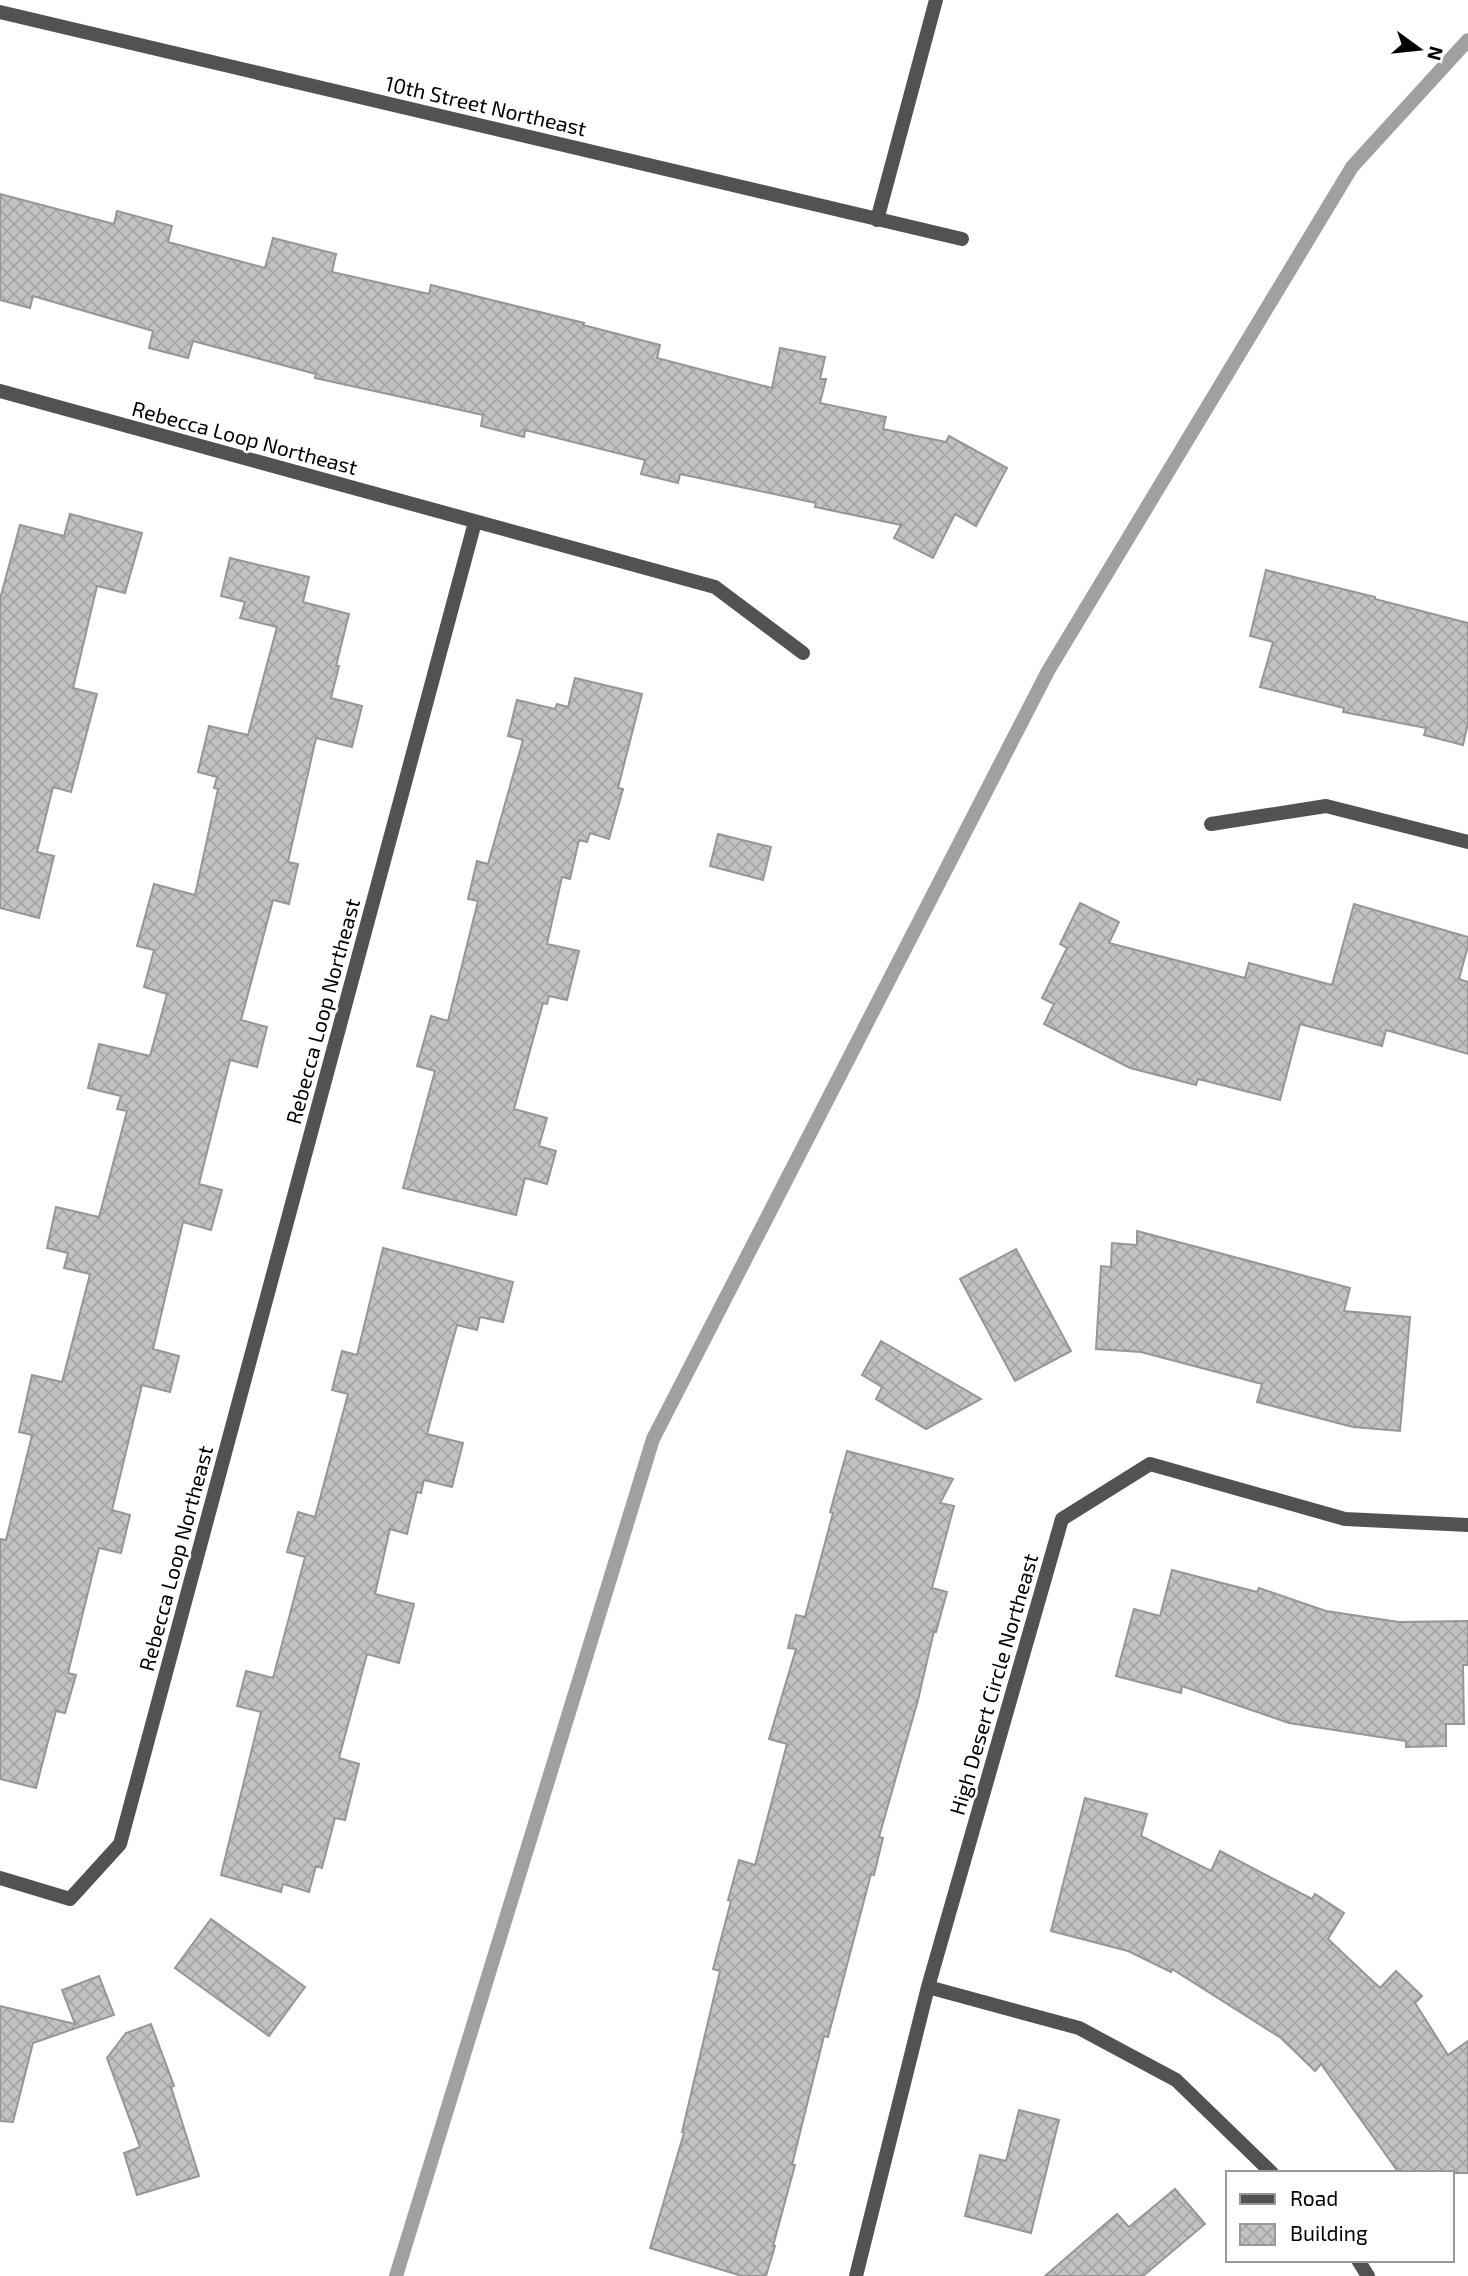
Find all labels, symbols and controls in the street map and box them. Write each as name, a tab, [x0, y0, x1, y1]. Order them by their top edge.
north arrow	[1384, 14, 1454, 84]
text: N	[1423, 44, 1449, 63]
street label: 10th Street Northeast	[383, 70, 589, 140]
street label: Rebecca Loop Northeast	[130, 395, 360, 479]
street label: Rebecca Loop Northeast	[280, 896, 364, 1126]
street label: Rebecca Loop Northeast	[133, 1443, 217, 1673]
street label: High Desert Circle Northeast	[944, 1550, 1042, 1818]
legend	[1226, 2171, 1454, 2262]
text: Road	[1290, 2185, 1338, 2210]
text: Building	[1290, 2220, 1368, 2245]

